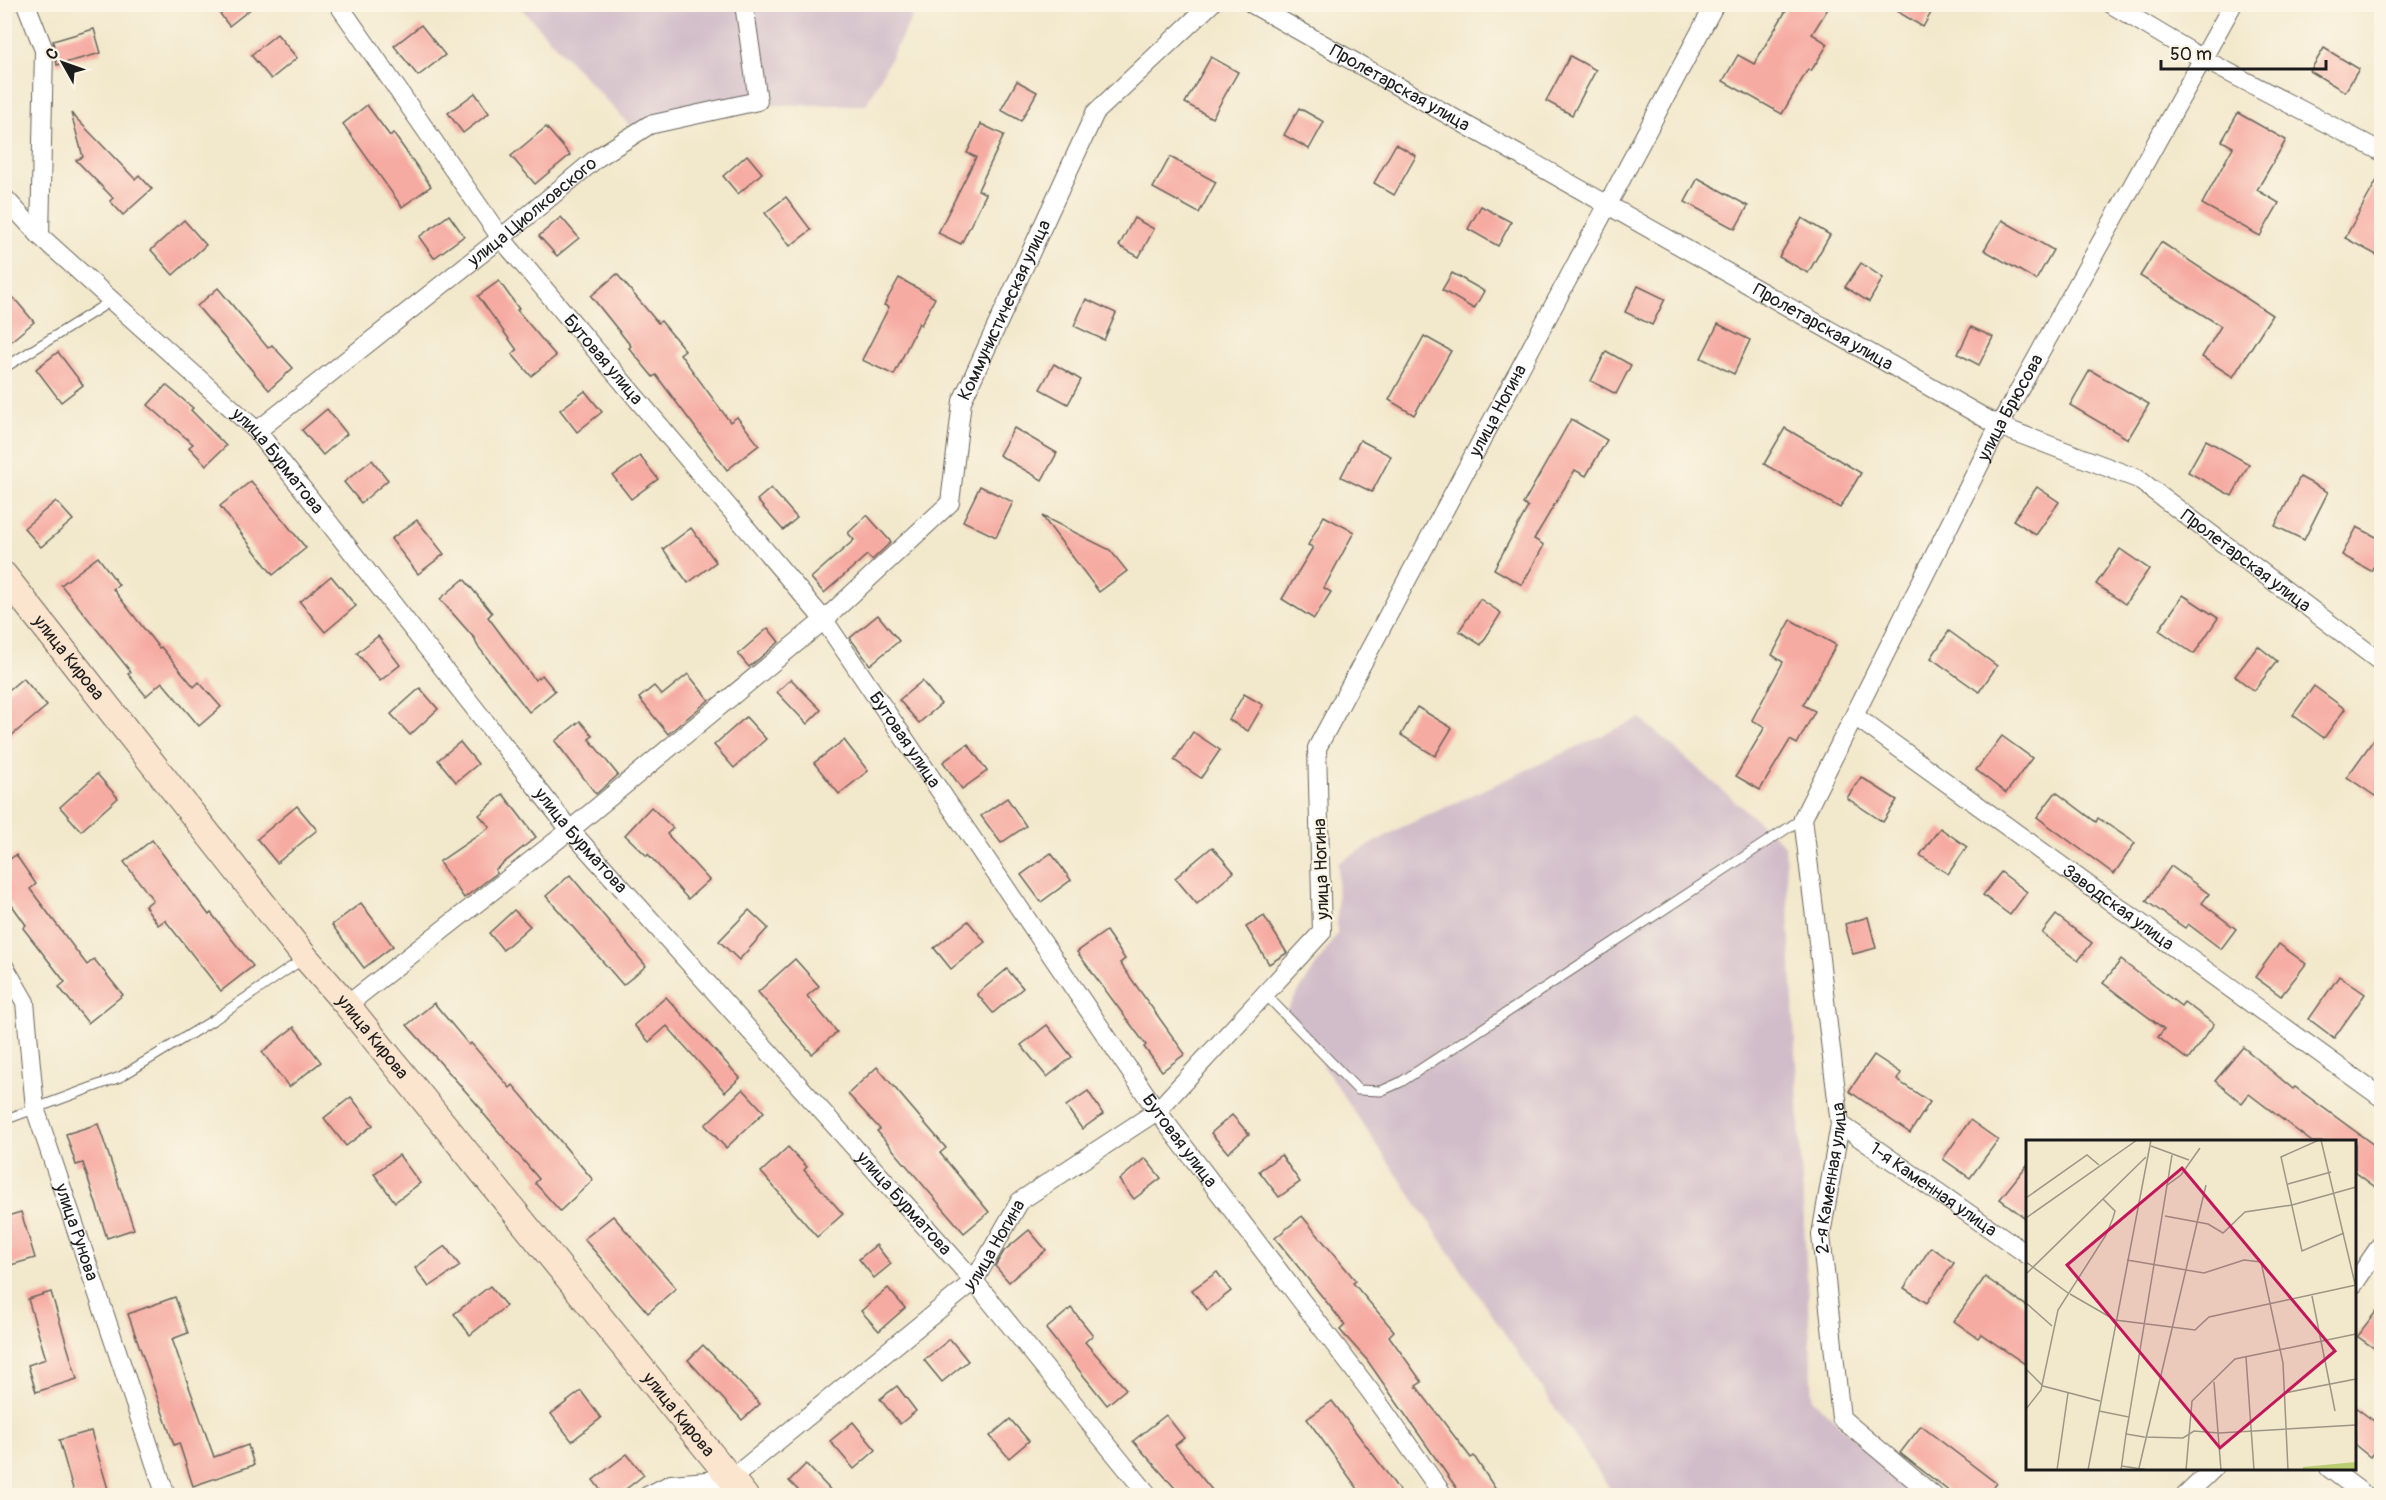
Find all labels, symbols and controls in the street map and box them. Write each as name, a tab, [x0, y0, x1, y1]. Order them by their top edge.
north arrow	[33, 33, 93, 93]
scale bar	[2161, 33, 2326, 71]
street label: Пролетарская улица	[1326, 39, 1474, 137]
text: 50 m	[2170, 43, 2212, 66]
text: С	[41, 44, 63, 64]
street label: улица Циолковского	[463, 152, 602, 272]
street label: Коммунистическая улица	[953, 216, 1056, 404]
street label: Пролетарская улица	[1749, 278, 1897, 376]
street label: Бутовая улица	[558, 310, 648, 410]
street label: улица Брюсова	[1972, 350, 2049, 466]
street label: улица Ногина	[1463, 361, 1532, 462]
street label: улица Бурматова	[226, 402, 329, 519]
street label: Пролетарская улица	[2176, 504, 2315, 617]
street label: улица Кирова	[27, 610, 109, 705]
street label: Бутовая улица	[864, 687, 946, 793]
street label: улица Бурматова	[529, 782, 632, 898]
street label: улица Ногина	[1308, 818, 1335, 921]
street label: Заводская улица	[2058, 859, 2179, 956]
street label: улица Кирова	[330, 989, 414, 1084]
street label: Бутовая улица	[1137, 1089, 1222, 1192]
street label: 2-я Каменная улица	[1810, 1101, 1852, 1255]
street label: 1-я Каменная улица	[1865, 1137, 2001, 1242]
inset map	[2026, 1140, 2356, 1470]
street label: улица Бурматова	[851, 1146, 957, 1260]
street label: улица Рунова	[49, 1180, 103, 1284]
street label: улица Ногина	[959, 1196, 1030, 1297]
street label: улица Кирова	[637, 1367, 720, 1462]

